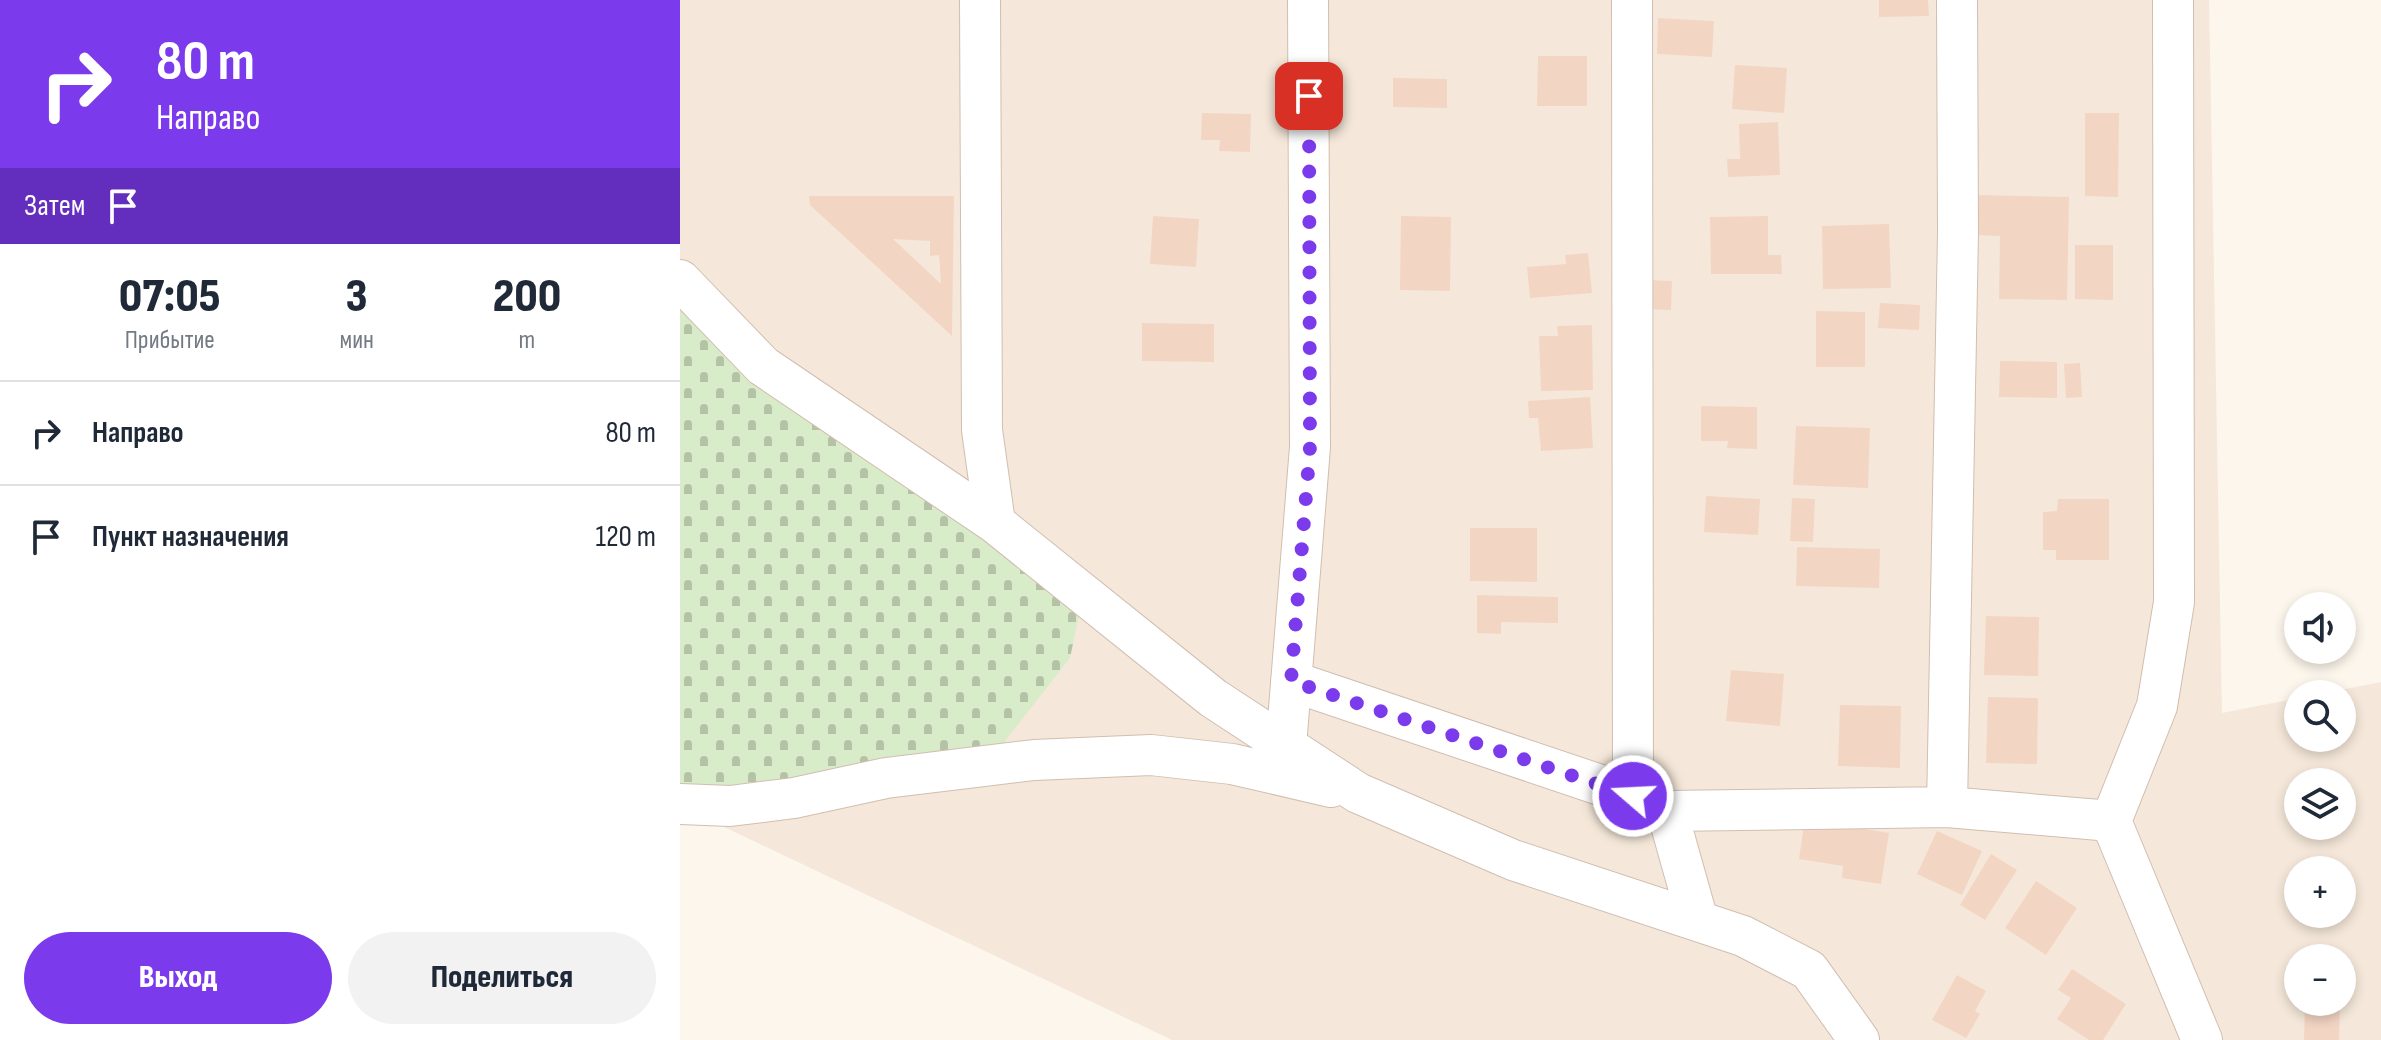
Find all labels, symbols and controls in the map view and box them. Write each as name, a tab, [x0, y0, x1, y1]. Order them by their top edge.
text: 80 m	[156, 29, 255, 96]
icon: right	[24, 32, 128, 136]
pin	[1275, 62, 1343, 130]
icon: arrive	[1287, 74, 1331, 118]
text: Направо	[156, 97, 260, 140]
icon: arrive	[101, 184, 145, 228]
text: Затем	[24, 188, 85, 224]
text: 07:05	[119, 268, 221, 325]
text: 3	[346, 268, 368, 325]
text: 200	[493, 268, 561, 325]
text: Прибытие	[125, 325, 215, 356]
text: мин	[339, 325, 374, 356]
text: m	[519, 325, 535, 356]
icon: right	[24, 411, 68, 455]
text: Направо	[92, 415, 184, 451]
text: 80 m	[605, 415, 656, 451]
icon: arrive	[24, 515, 68, 559]
text: Пункт назначения	[92, 519, 289, 555]
text: 120 m	[595, 519, 656, 555]
map controls	[2284, 592, 2356, 1016]
button: sound	[2284, 592, 2356, 664]
button: search	[2284, 680, 2356, 752]
position arrow	[1591, 754, 1675, 838]
button: layers	[2284, 768, 2356, 840]
button: +	[2284, 856, 2356, 928]
button: Выход	[24, 932, 332, 1024]
button: Поделиться	[348, 932, 656, 1024]
button: −	[2284, 944, 2356, 1016]

